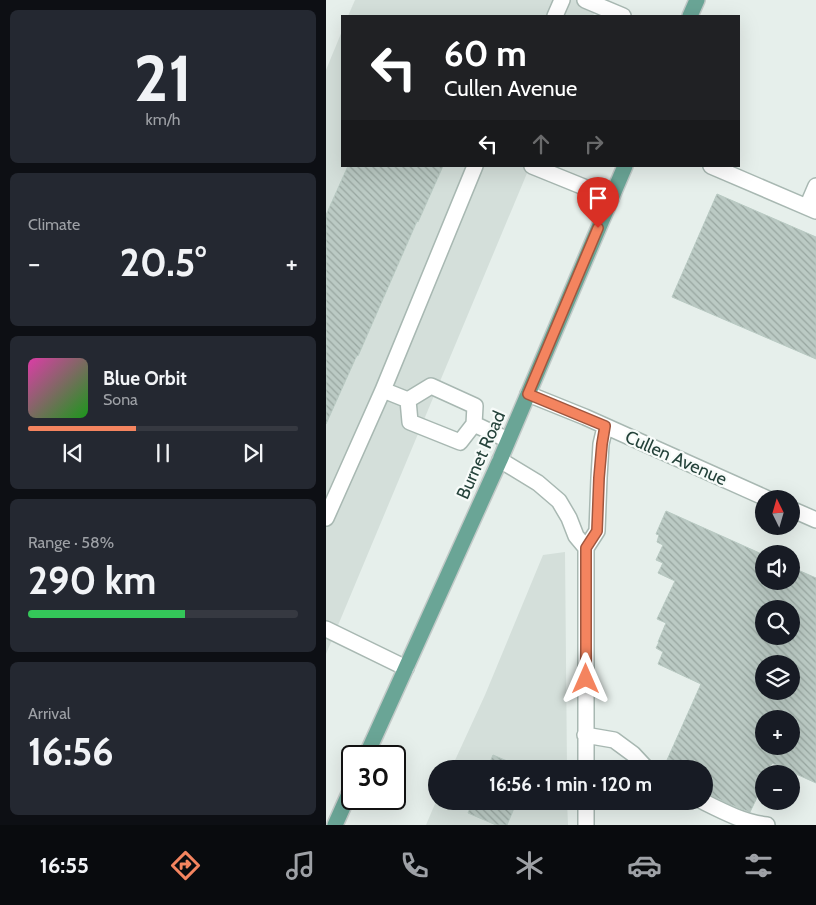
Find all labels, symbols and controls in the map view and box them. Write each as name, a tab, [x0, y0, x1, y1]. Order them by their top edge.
text: 60 m	[444, 32, 527, 75]
icon: left	[361, 35, 426, 100]
text: 21	[134, 38, 192, 117]
text: Cullen Avenue	[444, 75, 577, 102]
text: km/h	[145, 110, 181, 129]
icon: left	[474, 130, 502, 158]
icon: ahead	[527, 130, 555, 158]
icon: right	[580, 130, 608, 158]
pin	[577, 177, 619, 228]
icon: arrive	[584, 184, 612, 212]
text: Climate	[28, 215, 80, 234]
text: 20.5°	[120, 239, 206, 286]
text: −	[28, 246, 40, 280]
text: +	[286, 246, 298, 280]
text: Blue Orbit	[103, 367, 187, 390]
text: Sona	[103, 390, 138, 409]
street label: Burnet Road	[452, 407, 510, 503]
street label: Cullen Avenue	[622, 426, 730, 490]
icon: previous	[59, 439, 87, 467]
icon: pause	[149, 439, 177, 467]
icon: next	[239, 439, 267, 467]
north arrow	[755, 490, 800, 535]
map controls	[755, 490, 800, 810]
text: Range · 58%	[28, 533, 114, 552]
button: sound	[755, 545, 800, 590]
text: 290 km	[28, 557, 156, 604]
button: search	[755, 600, 800, 645]
position arrow	[559, 652, 611, 704]
button: layers	[755, 655, 800, 700]
text: Arrival	[28, 704, 71, 723]
button: +	[755, 710, 800, 755]
text: 16:56	[28, 728, 114, 775]
speed limit sign: 30	[341, 745, 406, 810]
button: −	[755, 765, 800, 810]
text: 16:56 · 1 min · 120 m	[489, 773, 652, 796]
icon: directions	[168, 848, 203, 883]
icon: music	[283, 848, 318, 883]
icon: phone	[397, 848, 432, 883]
icon: climate	[512, 848, 547, 883]
icon: car	[627, 848, 662, 883]
icon: filters	[741, 848, 776, 883]
text: 16:55	[40, 852, 89, 879]

